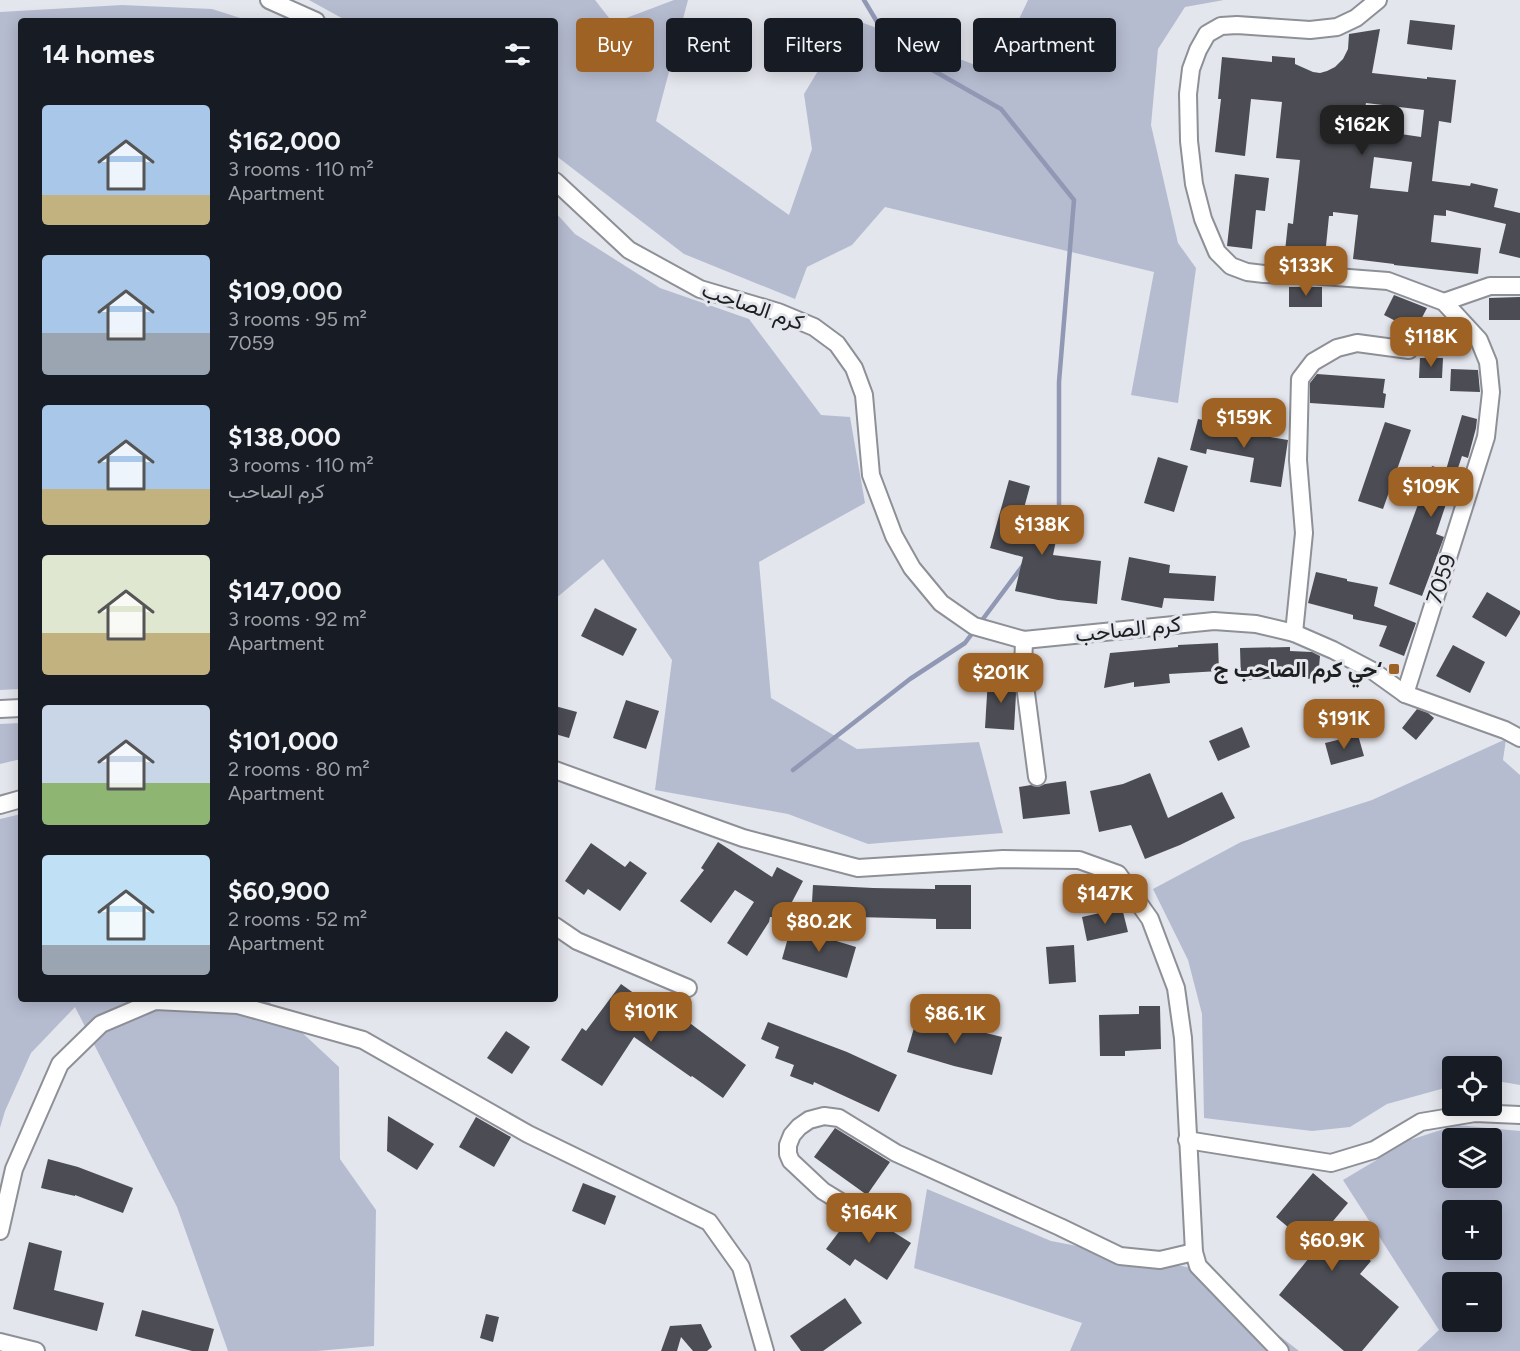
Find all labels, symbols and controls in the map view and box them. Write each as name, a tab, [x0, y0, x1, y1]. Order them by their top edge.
chip: Buy	[576, 18, 654, 72]
chip: Rent	[666, 18, 752, 72]
chip: Filters	[764, 18, 863, 72]
chip: New	[875, 18, 961, 72]
chip: Apartment	[973, 18, 1116, 72]
text: 14 homes	[42, 38, 155, 70]
icon: filters	[501, 38, 534, 71]
pin: $162K	[1320, 105, 1404, 156]
text: $162K	[1334, 112, 1390, 136]
text: $162,000	[228, 125, 341, 157]
icon: home	[90, 129, 162, 201]
text: 3 rooms · 110 m²	[228, 157, 374, 181]
text: Apartment	[228, 181, 325, 205]
pin: $133K	[1264, 246, 1348, 297]
text: $133K	[1278, 253, 1334, 277]
text: $109,000	[228, 275, 343, 307]
street label: كرم الصاحب	[698, 276, 808, 337]
icon: home	[90, 279, 162, 351]
text: 3 rooms · 95 m²	[228, 307, 367, 331]
pin: $118K	[1389, 317, 1473, 368]
text: $118K	[1404, 324, 1458, 348]
text: 7059	[228, 331, 274, 355]
pin: $159K	[1202, 398, 1286, 449]
text: $159K	[1216, 405, 1272, 429]
text: $138,000	[228, 421, 341, 453]
icon: home	[90, 429, 162, 501]
text: 3 rooms · 110 m²	[228, 453, 374, 477]
pin: $109K	[1389, 467, 1473, 518]
text: $109K	[1402, 474, 1460, 498]
text: كرم الصاحب	[228, 479, 325, 503]
pin: $138K	[1000, 505, 1084, 556]
text: $138K	[1014, 512, 1070, 536]
street label: 7059	[1420, 551, 1462, 607]
text: $147,000	[228, 575, 342, 607]
icon: home	[90, 579, 162, 651]
text: 3 rooms · 92 m²	[228, 607, 367, 631]
street label: كرم الصاحب	[1074, 610, 1183, 649]
text: Apartment	[228, 631, 325, 655]
pin: $201K	[959, 653, 1043, 704]
place label: حي كرم الصاحب ج‘	[1213, 656, 1382, 688]
text: $201K	[972, 660, 1030, 684]
marker: حي كرم الصاحب ج‘	[1387, 662, 1401, 676]
pin: $191K	[1302, 699, 1386, 750]
text: $191K	[1318, 706, 1370, 730]
text: $101,000	[228, 725, 338, 757]
icon: home	[90, 729, 162, 801]
text: 2 rooms · 80 m²	[228, 757, 370, 781]
text: Apartment	[228, 781, 325, 805]
pin: $147K	[1063, 874, 1147, 925]
text: $60,900	[228, 875, 330, 907]
icon: home	[90, 879, 162, 951]
text: $147K	[1077, 881, 1133, 905]
pin: $80.2K	[770, 902, 868, 953]
text: 2 rooms · 52 m²	[228, 907, 367, 931]
text: $80.2K	[786, 909, 852, 933]
text: Apartment	[228, 931, 325, 955]
pin: $101K	[609, 992, 693, 1043]
pin: $86.1K	[906, 994, 1004, 1045]
text: $101K	[624, 999, 678, 1023]
text: $86.1K	[924, 1001, 986, 1025]
map controls	[1442, 1056, 1502, 1332]
button: locate	[1442, 1056, 1502, 1116]
button: layers	[1442, 1128, 1502, 1188]
pin: $164K	[827, 1193, 911, 1244]
text: $164K	[840, 1200, 898, 1224]
button: +	[1442, 1200, 1502, 1260]
pin: $60.9K	[1283, 1221, 1381, 1272]
text: $60.9K	[1299, 1228, 1365, 1252]
button: −	[1442, 1272, 1502, 1332]

